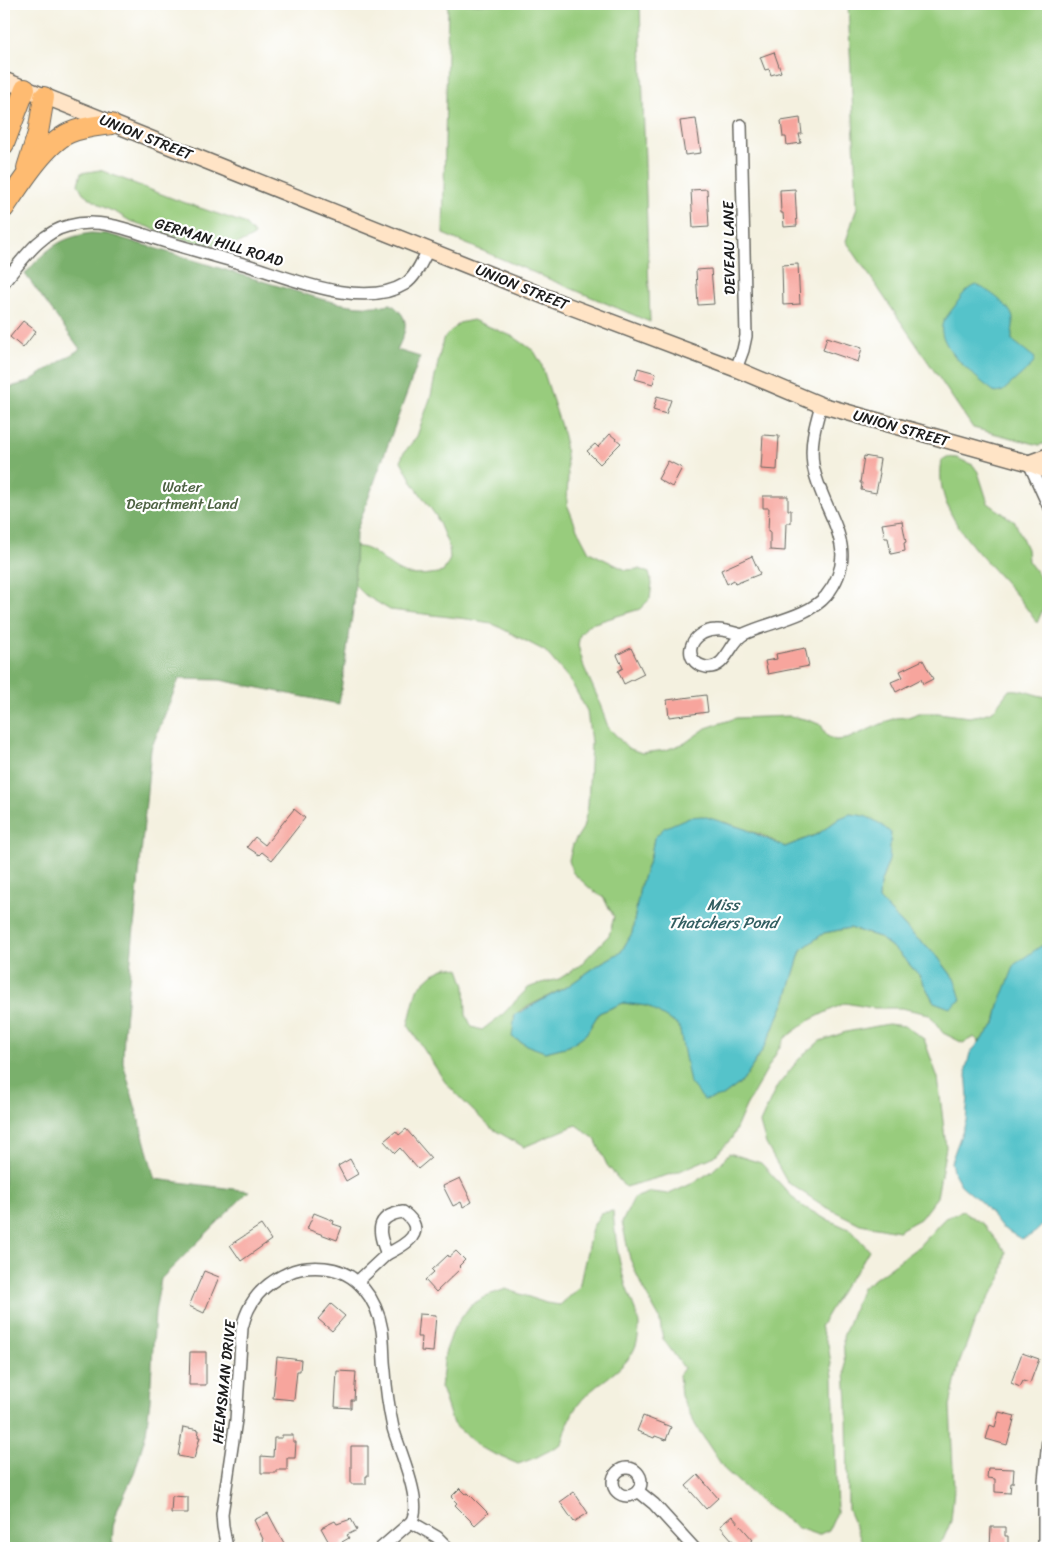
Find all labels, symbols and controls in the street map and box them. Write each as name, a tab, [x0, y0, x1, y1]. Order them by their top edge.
street label: UNION STREET	[95, 106, 198, 168]
street label: DEVEAU LANE	[715, 199, 743, 295]
street label: GERMAN HILL ROAD	[151, 210, 287, 274]
street label: UNION STREET	[471, 256, 574, 318]
street label: UNION STREET	[850, 402, 953, 455]
park label: Water Department Land	[126, 474, 239, 517]
water label: Miss Thatchers Pond	[669, 890, 782, 937]
street label: HELMSMAN DRIVE	[205, 1317, 244, 1445]

